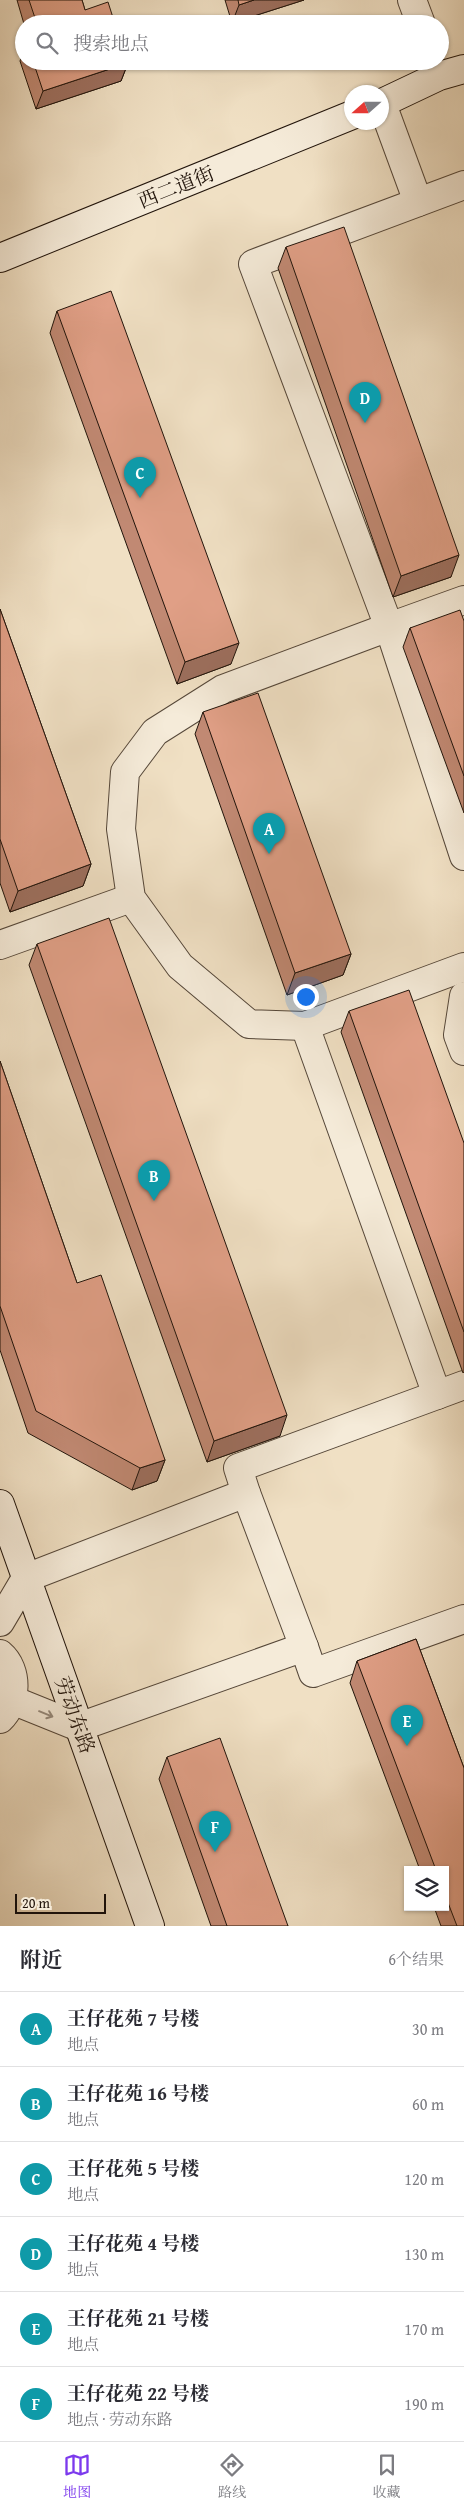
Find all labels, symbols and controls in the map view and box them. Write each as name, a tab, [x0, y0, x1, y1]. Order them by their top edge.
search box	[15, 15, 449, 70]
icon: search	[33, 29, 61, 57]
text: 搜索地点	[73, 29, 149, 57]
north arrow	[344, 85, 389, 130]
street label: 西二道街	[133, 158, 218, 215]
pin: D	[349, 382, 381, 423]
pin: C	[124, 457, 156, 498]
pin: A	[253, 813, 285, 854]
your location	[293, 984, 319, 1010]
pin: B	[138, 1160, 170, 1201]
street label: 劳动东路	[48, 1672, 103, 1757]
pin: E	[391, 1705, 423, 1746]
one-way arrow	[38, 1710, 53, 1719]
pin: F	[199, 1811, 231, 1852]
map controls	[404, 1866, 449, 1911]
button: layers	[404, 1866, 449, 1911]
scale bar	[15, 1891, 106, 1914]
text: 20 m	[22, 1893, 50, 1913]
text: 附近	[20, 1944, 62, 1975]
text: 6个结果	[388, 1947, 444, 1971]
text: 王仔花苑 7 号楼	[67, 2004, 199, 2032]
text: A	[31, 2017, 41, 2041]
text: 30 m	[412, 2017, 444, 2041]
text: 地点	[67, 2032, 99, 2056]
text: 王仔花苑 16 号楼	[67, 2079, 209, 2107]
text: B	[31, 2092, 41, 2116]
text: 60 m	[412, 2092, 444, 2116]
text: 地点	[67, 2107, 99, 2131]
text: 王仔花苑 5 号楼	[67, 2154, 199, 2182]
text: C	[31, 2167, 41, 2191]
text: 120 m	[404, 2167, 444, 2191]
text: 地点	[67, 2182, 99, 2206]
text: 王仔花苑 4 号楼	[67, 2229, 199, 2257]
text: D	[31, 2242, 41, 2266]
text: 130 m	[404, 2242, 444, 2266]
text: 地点	[67, 2257, 99, 2281]
text: 王仔花苑 21 号楼	[67, 2304, 209, 2332]
text: E	[32, 2317, 40, 2341]
text: 170 m	[404, 2317, 444, 2341]
text: 地点	[67, 2332, 99, 2356]
text: 王仔花苑 22 号楼	[67, 2379, 209, 2407]
text: F	[32, 2392, 40, 2416]
text: 190 m	[404, 2392, 444, 2416]
text: 地点 · 劳动东路	[67, 2407, 173, 2431]
tab: 地图	[63, 2451, 91, 2502]
tab: 路线	[218, 2451, 246, 2502]
tab: 收藏	[373, 2451, 401, 2502]

